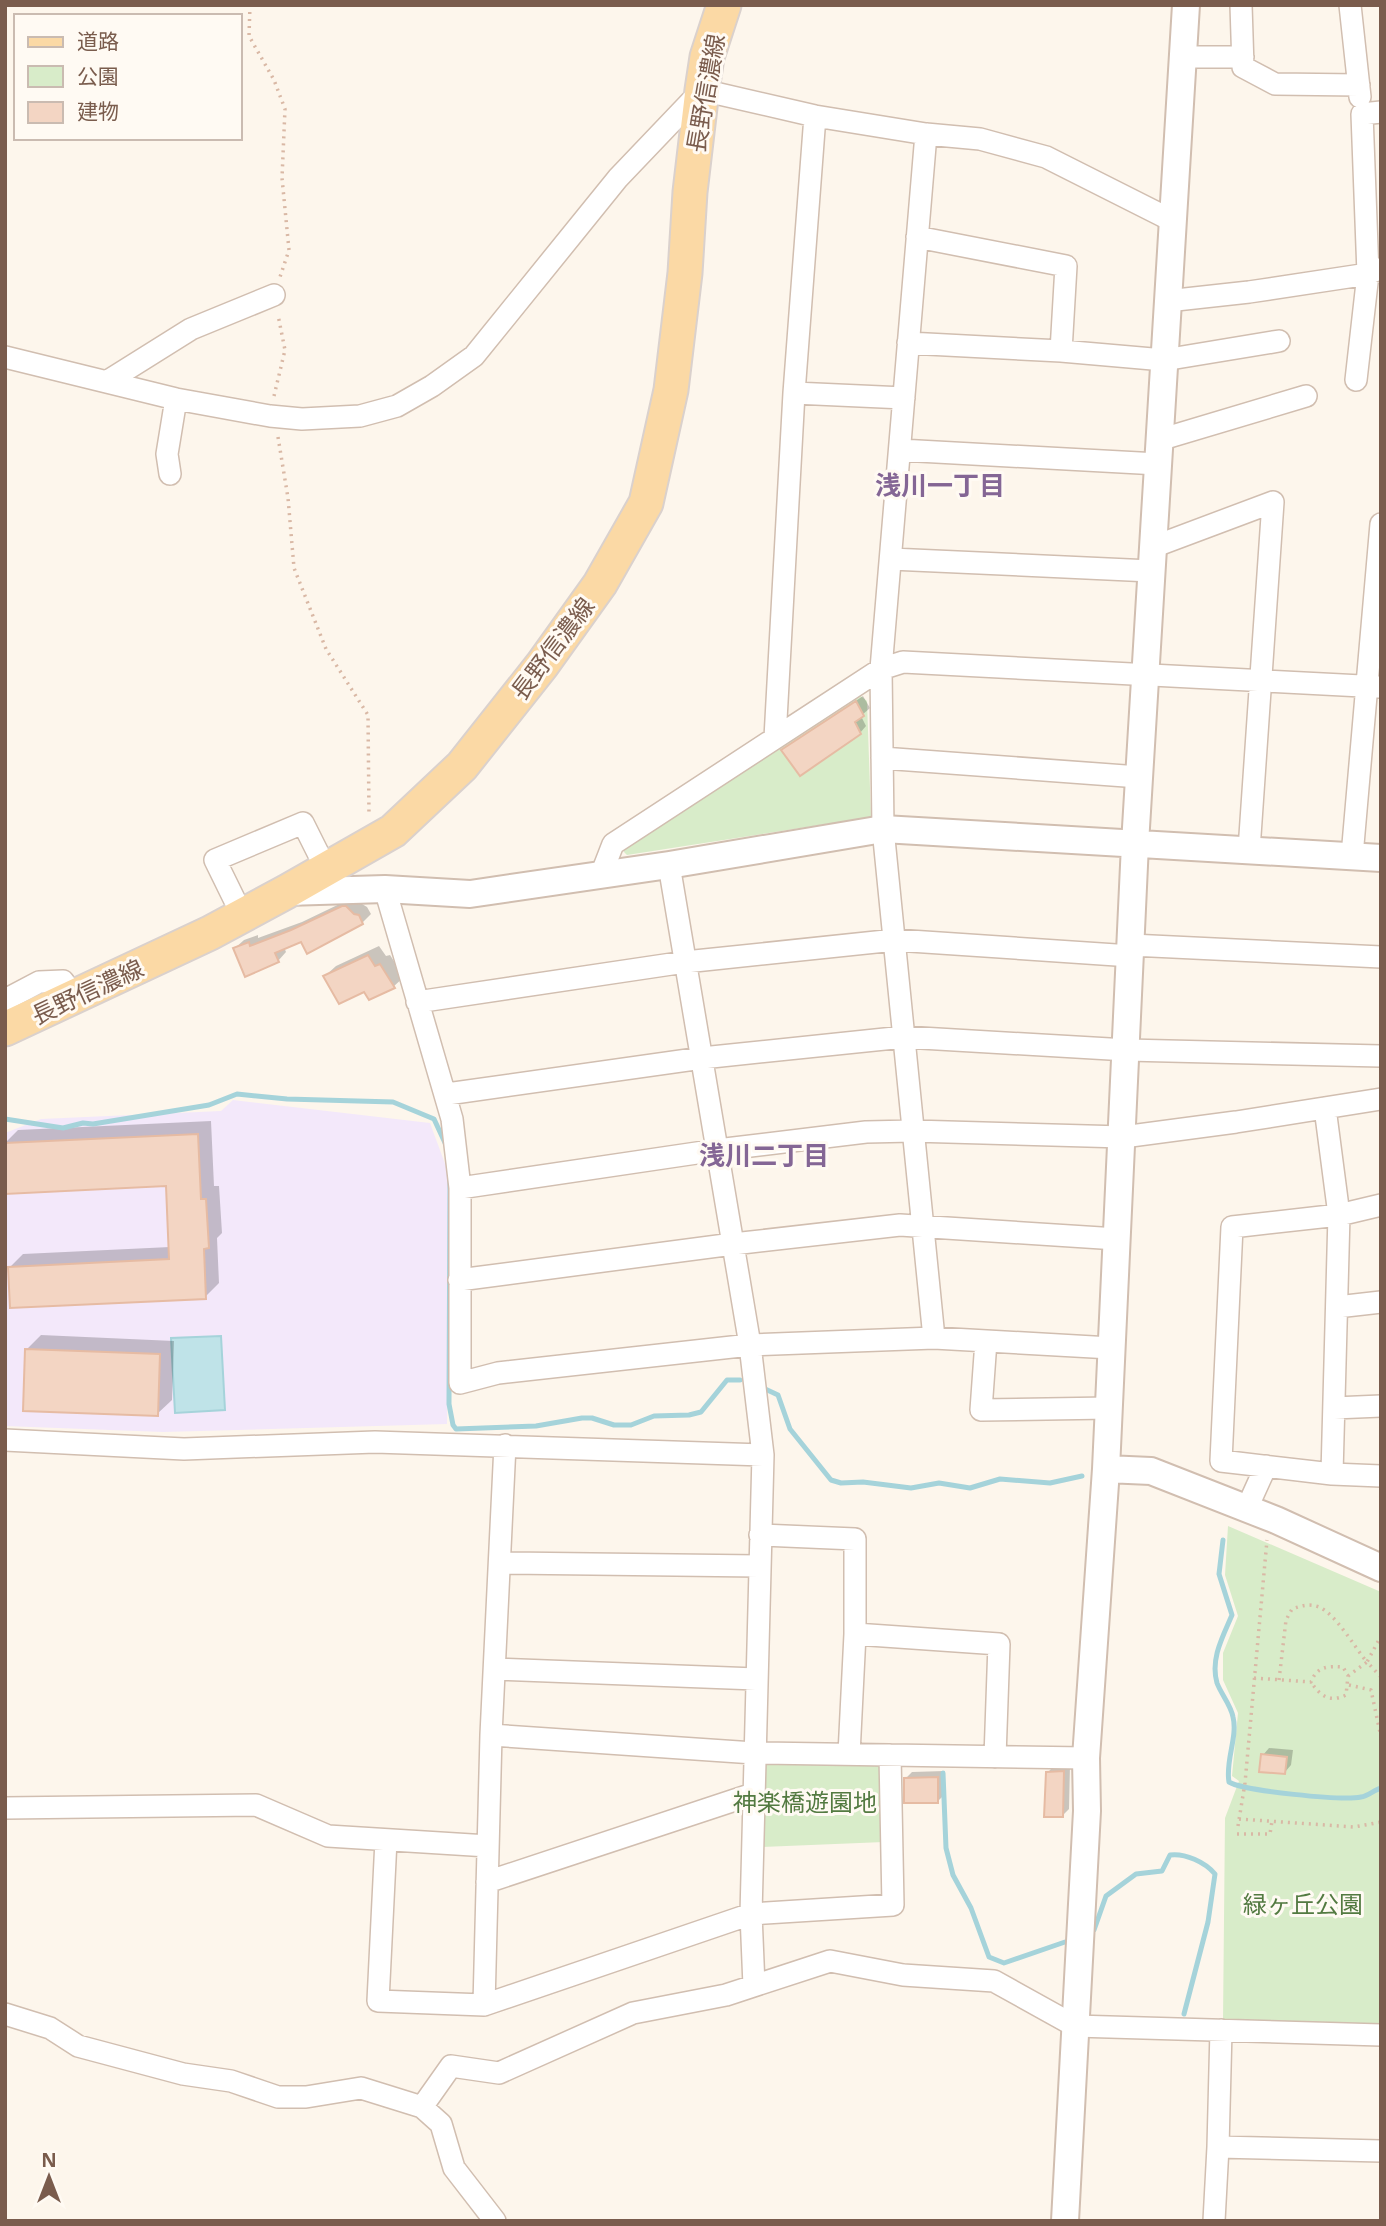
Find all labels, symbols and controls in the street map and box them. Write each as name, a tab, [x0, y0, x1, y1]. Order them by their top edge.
legend	[14, 14, 242, 140]
text: 道路	[77, 27, 119, 55]
street label: 長野信濃線	[678, 31, 732, 155]
text: 公園	[77, 62, 119, 90]
text: 建物	[77, 97, 119, 125]
district label: 浅川一丁目	[875, 467, 1005, 503]
street label: 長野信濃線	[503, 590, 601, 706]
street label: 長野信濃線	[26, 951, 148, 1031]
district label: 浅川二丁目	[699, 1137, 829, 1173]
park label: 神楽橋遊園地	[733, 1785, 877, 1818]
park label: 緑ヶ丘公園	[1243, 1887, 1363, 1920]
north arrow	[14, 2142, 84, 2212]
text: N	[41, 2147, 57, 2173]

